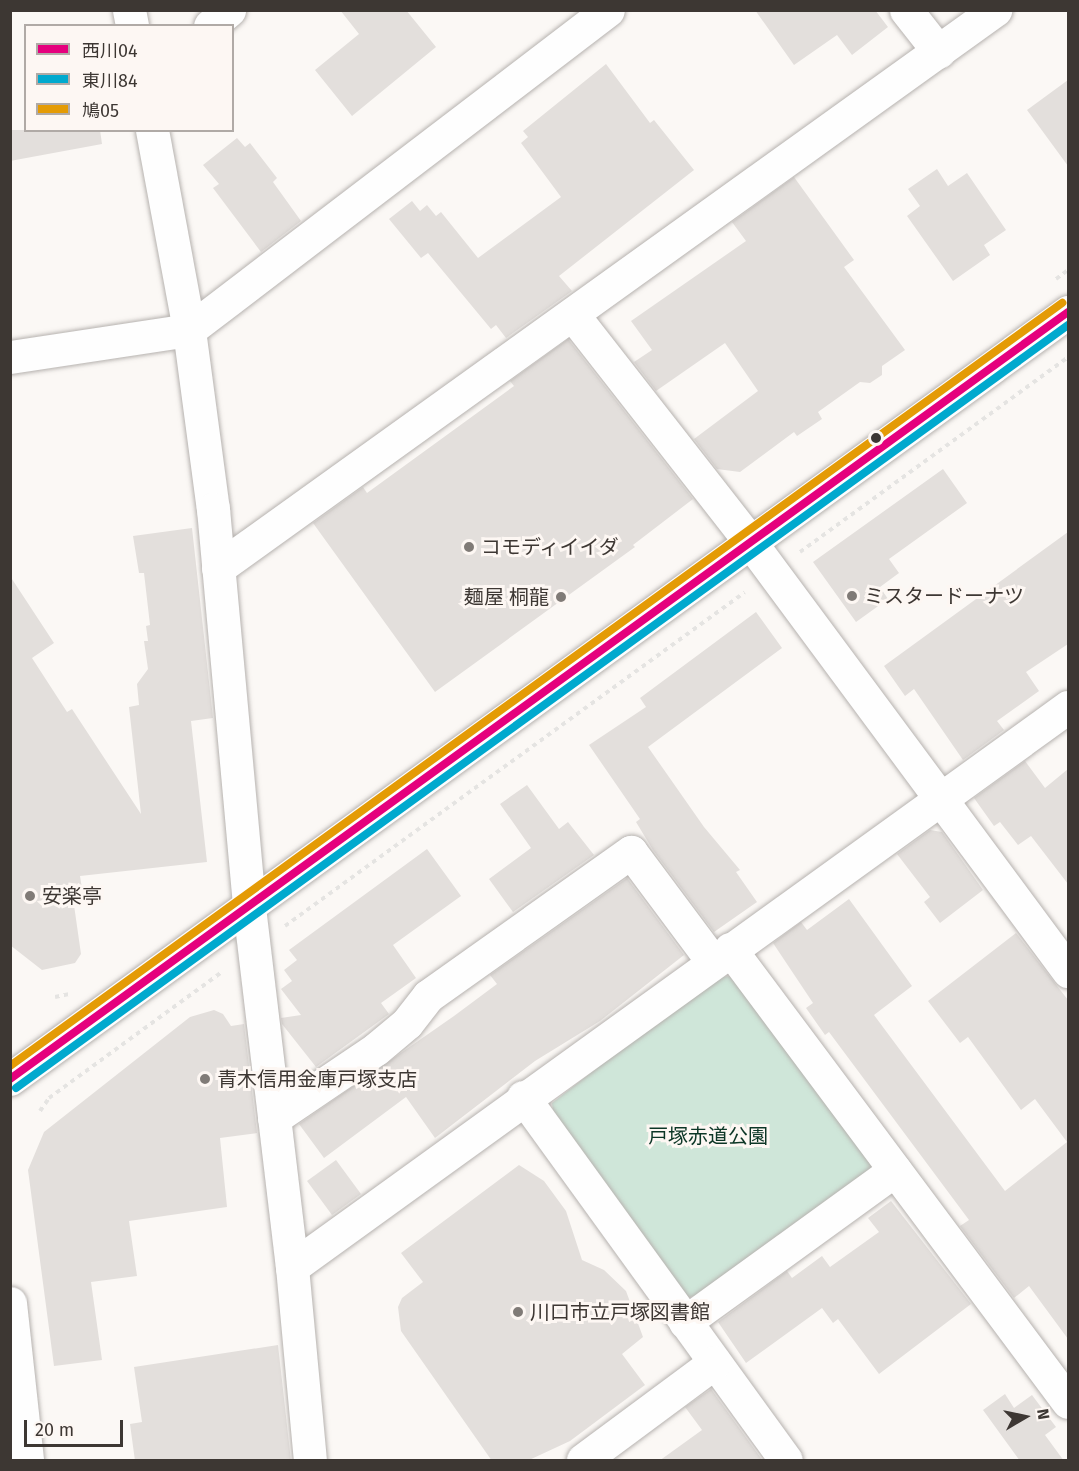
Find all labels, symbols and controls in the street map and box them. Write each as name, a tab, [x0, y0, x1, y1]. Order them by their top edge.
legend	[24, 24, 234, 132]
text: 西川04	[82, 40, 138, 62]
text: 東川84	[82, 70, 138, 92]
text: 鳩05	[82, 100, 119, 122]
unlabelled marker	[870, 432, 882, 444]
place label: コモディイイダ	[481, 535, 621, 559]
marker: コモディイイダ	[462, 540, 476, 554]
place label: ミスタードーナツ	[864, 584, 1024, 608]
place label: 麺屋 桐龍	[464, 585, 549, 609]
marker: ミスタードーナツ	[845, 589, 859, 603]
marker: 麺屋 桐龍	[554, 590, 568, 604]
place label: 安楽亭	[42, 884, 102, 908]
marker: 安楽亭	[23, 889, 37, 903]
place label: 青木信用金庫戸塚支店	[217, 1067, 417, 1091]
marker: 青木信用金庫戸塚支店	[198, 1072, 212, 1086]
park label: 戸塚赤道公園	[648, 1124, 768, 1148]
place label: 川口市立戸塚図書館	[530, 1300, 710, 1324]
marker: 川口市立戸塚図書館	[511, 1305, 525, 1319]
north arrow	[995, 1387, 1055, 1447]
text: N	[1033, 1407, 1053, 1421]
scale bar	[27, 1408, 126, 1446]
text: 20 m	[35, 1419, 74, 1441]

